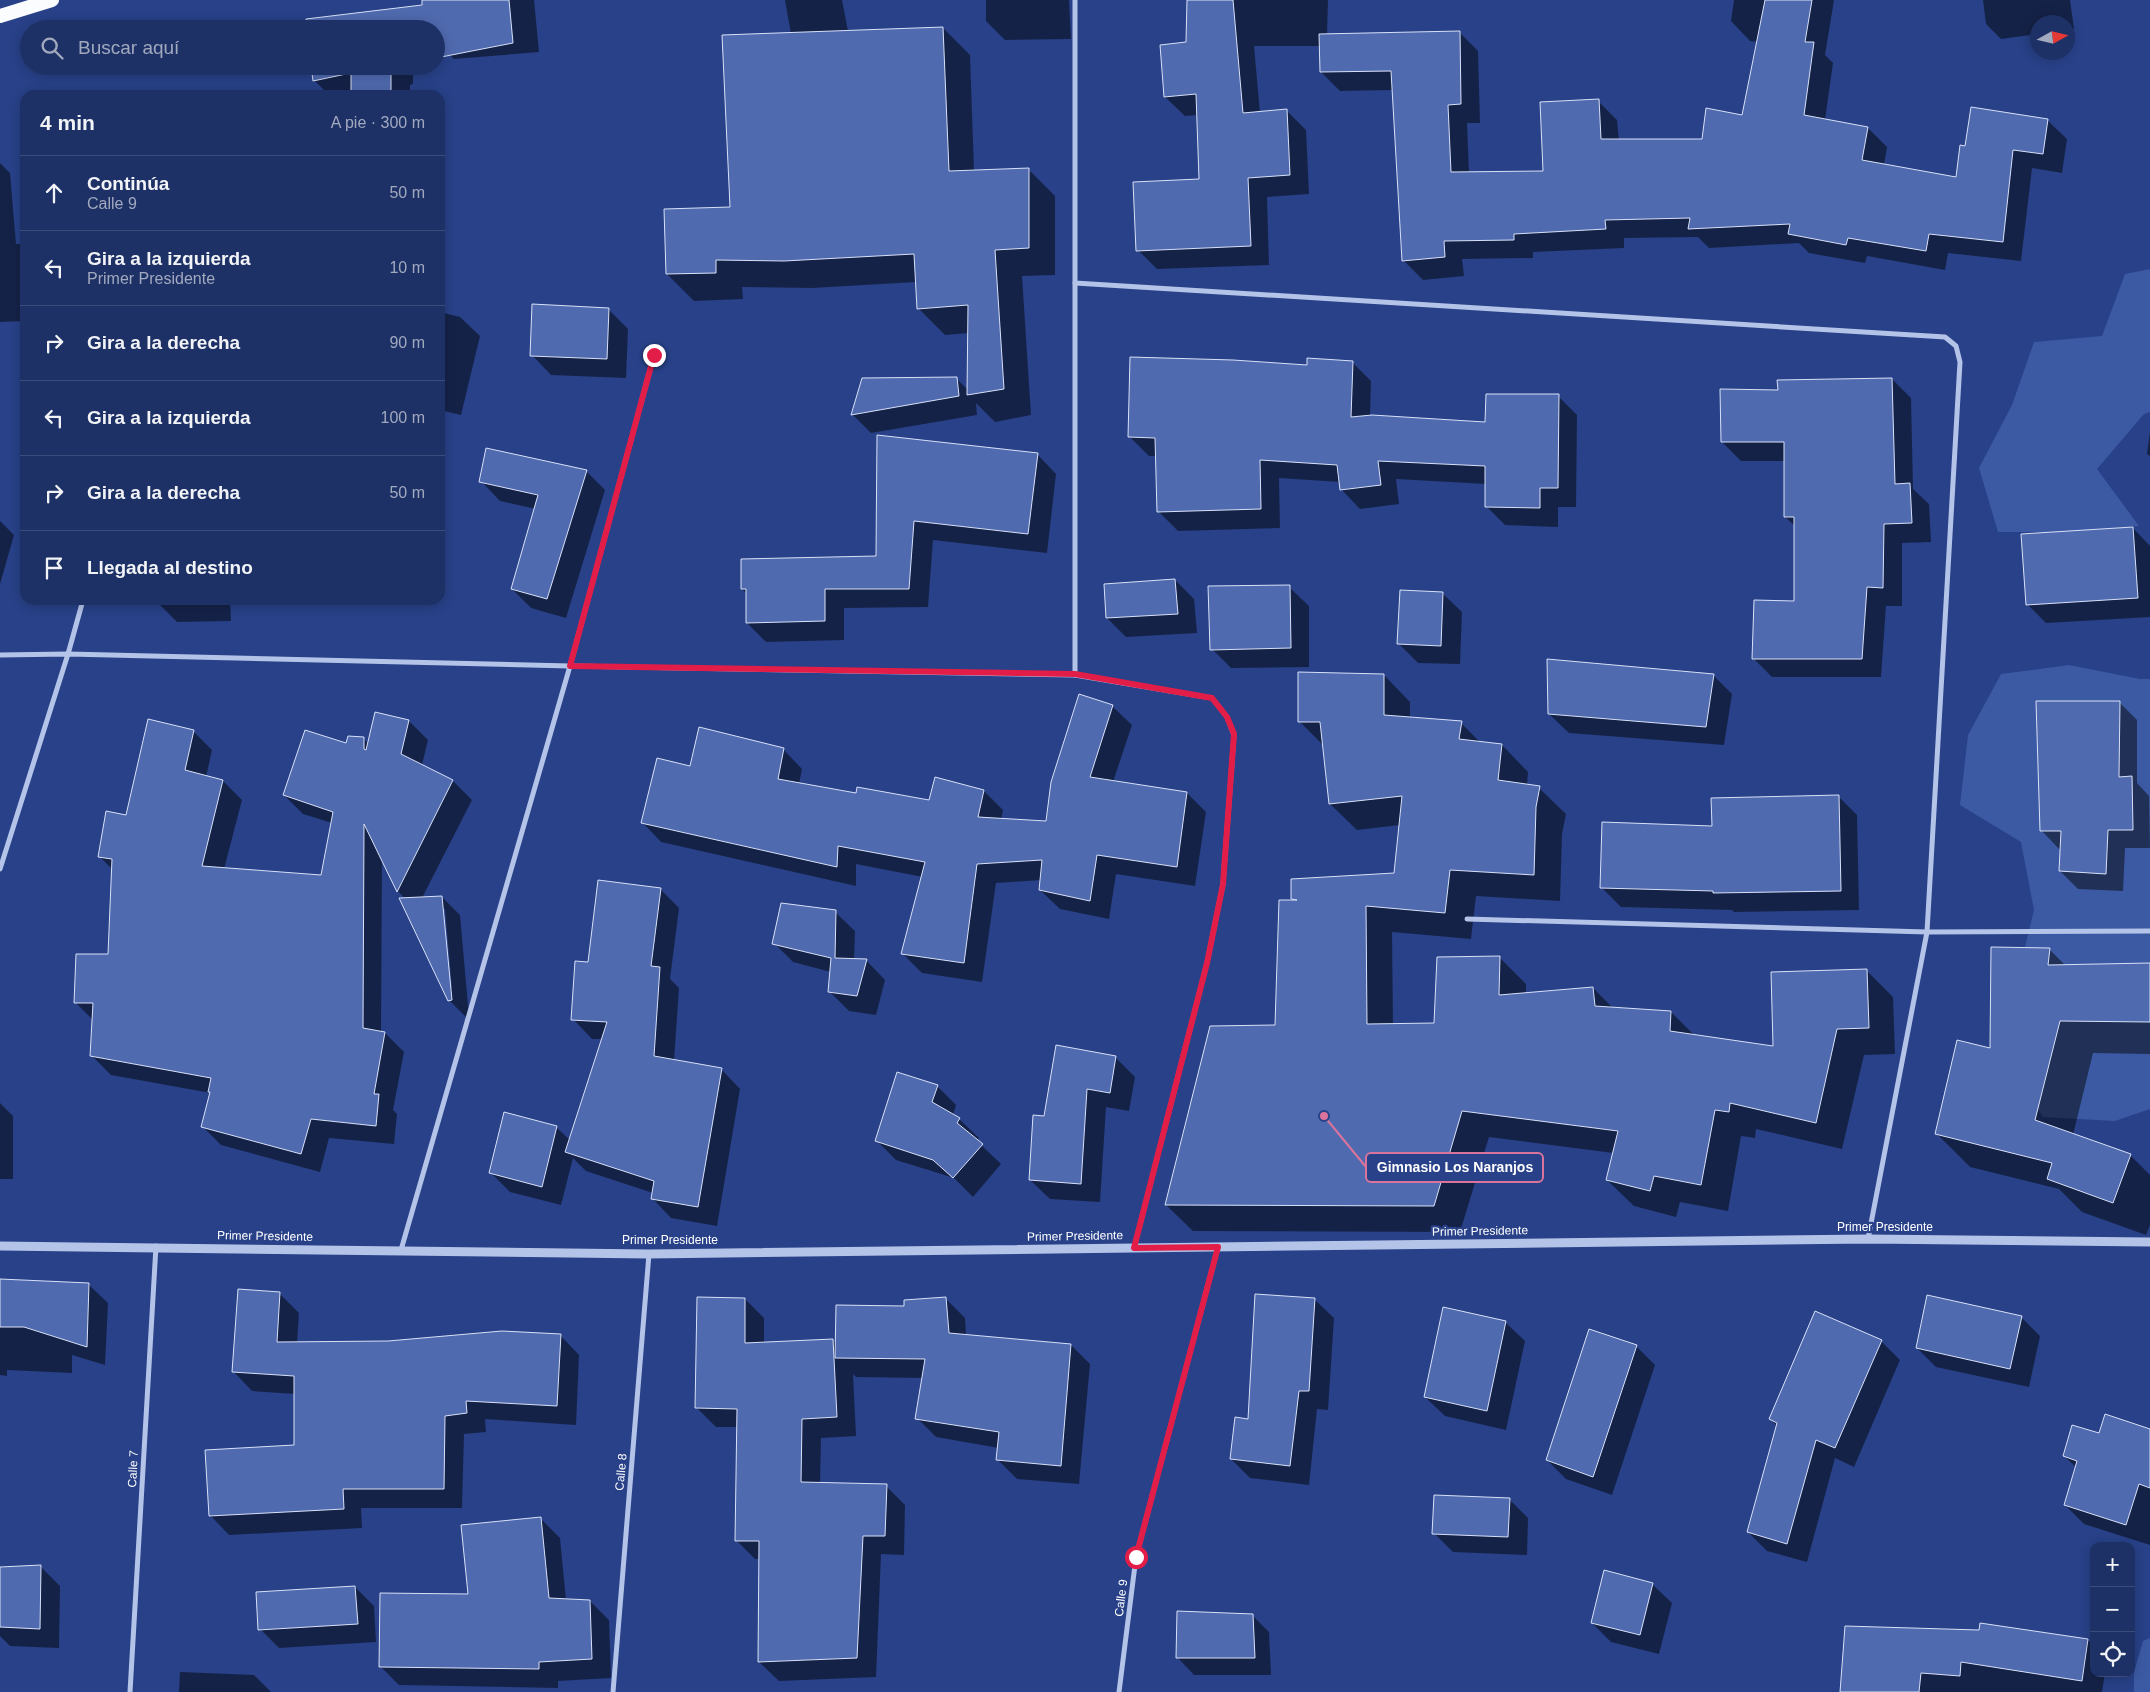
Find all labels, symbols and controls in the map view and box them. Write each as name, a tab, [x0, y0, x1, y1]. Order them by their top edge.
north arrow	[2030, 15, 2075, 60]
search box	[20, 20, 445, 75]
icon: search	[38, 34, 66, 62]
text: Buscar aquí	[78, 37, 179, 58]
text: 4 min	[40, 111, 95, 134]
text: A pie · 300 m	[331, 114, 425, 131]
text: Continúa	[87, 173, 169, 194]
icon: ahead	[40, 179, 68, 207]
text: 50 m	[389, 184, 425, 201]
text: Calle 9	[87, 195, 137, 212]
text: Gira a la izquierda	[87, 248, 251, 269]
icon: left	[40, 254, 68, 282]
text: 10 m	[389, 259, 425, 276]
text: Primer Presidente	[87, 270, 215, 287]
icon: right	[40, 329, 68, 357]
text: Gira a la derecha	[87, 332, 240, 353]
text: 90 m	[389, 334, 425, 351]
route end	[643, 344, 666, 367]
icon: left	[40, 404, 68, 432]
text: Gira a la izquierda	[87, 407, 251, 428]
text: 100 m	[381, 409, 425, 426]
icon: right	[40, 479, 68, 507]
text: Gira a la derecha	[87, 482, 240, 503]
text: 50 m	[389, 484, 425, 501]
icon: arrive	[40, 554, 68, 582]
text: Llegada al destino	[87, 557, 253, 578]
callout: Gimnasio Los Naranjos	[1366, 1153, 1543, 1182]
text: Gimnasio Los Naranjos	[1377, 1159, 1533, 1175]
street label: Primer Presidente	[1837, 1220, 1933, 1234]
street label: Primer Presidente	[1432, 1223, 1528, 1239]
street label: Primer Presidente	[217, 1228, 313, 1244]
street label: Primer Presidente	[1027, 1228, 1123, 1244]
street label: Primer Presidente	[622, 1233, 718, 1247]
street label: Calle 7	[125, 1450, 141, 1488]
street label: Calle 8	[612, 1452, 630, 1491]
map controls	[2090, 1542, 2135, 1677]
button: +	[2090, 1542, 2135, 1587]
route start	[1125, 1546, 1148, 1569]
street label: Calle 9	[1112, 1578, 1130, 1617]
button: −	[2090, 1587, 2135, 1632]
button: locate	[2090, 1632, 2135, 1677]

